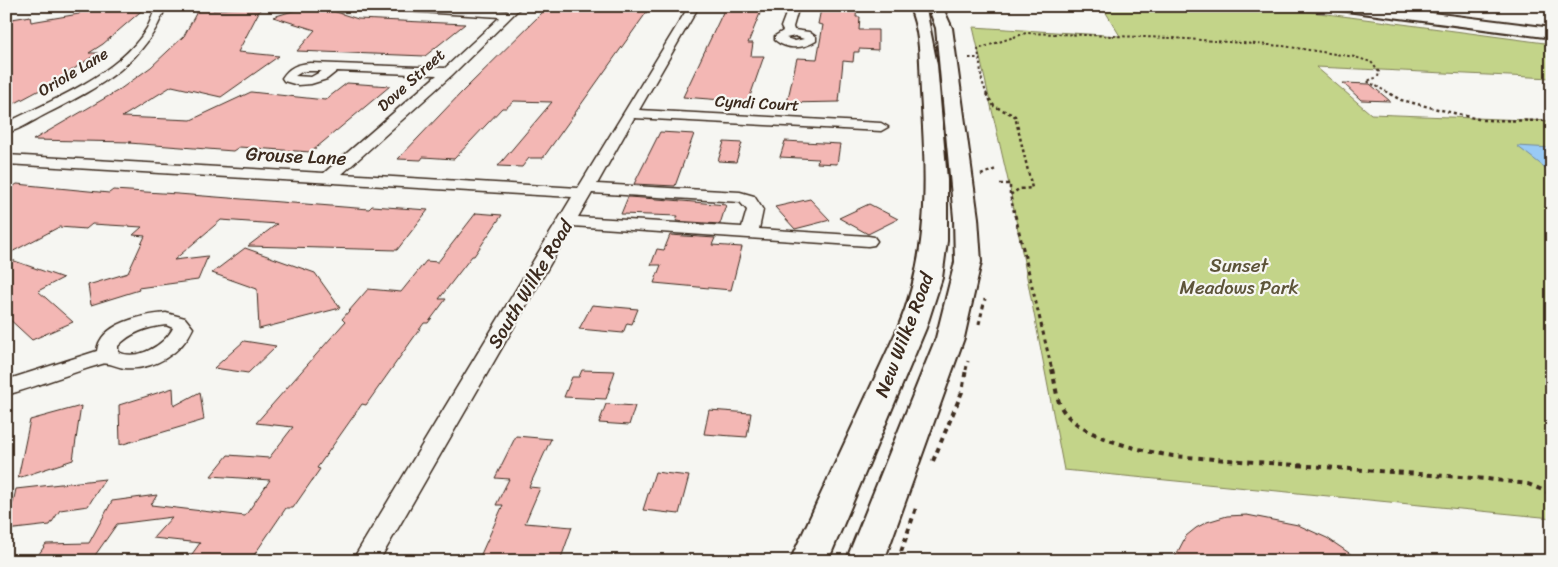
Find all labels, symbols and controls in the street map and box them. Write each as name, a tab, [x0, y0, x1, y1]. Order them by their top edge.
street label: Oriole Lane	[32, 39, 114, 105]
street label: Dove Street	[370, 41, 452, 119]
street label: Cyndi Court	[714, 86, 800, 120]
street label: Grouse Lane	[245, 137, 347, 175]
street label: South Wilke Road	[478, 212, 582, 355]
park label: Sunset Meadows Park	[1179, 249, 1299, 304]
street label: New Wilke Road	[865, 266, 944, 402]

